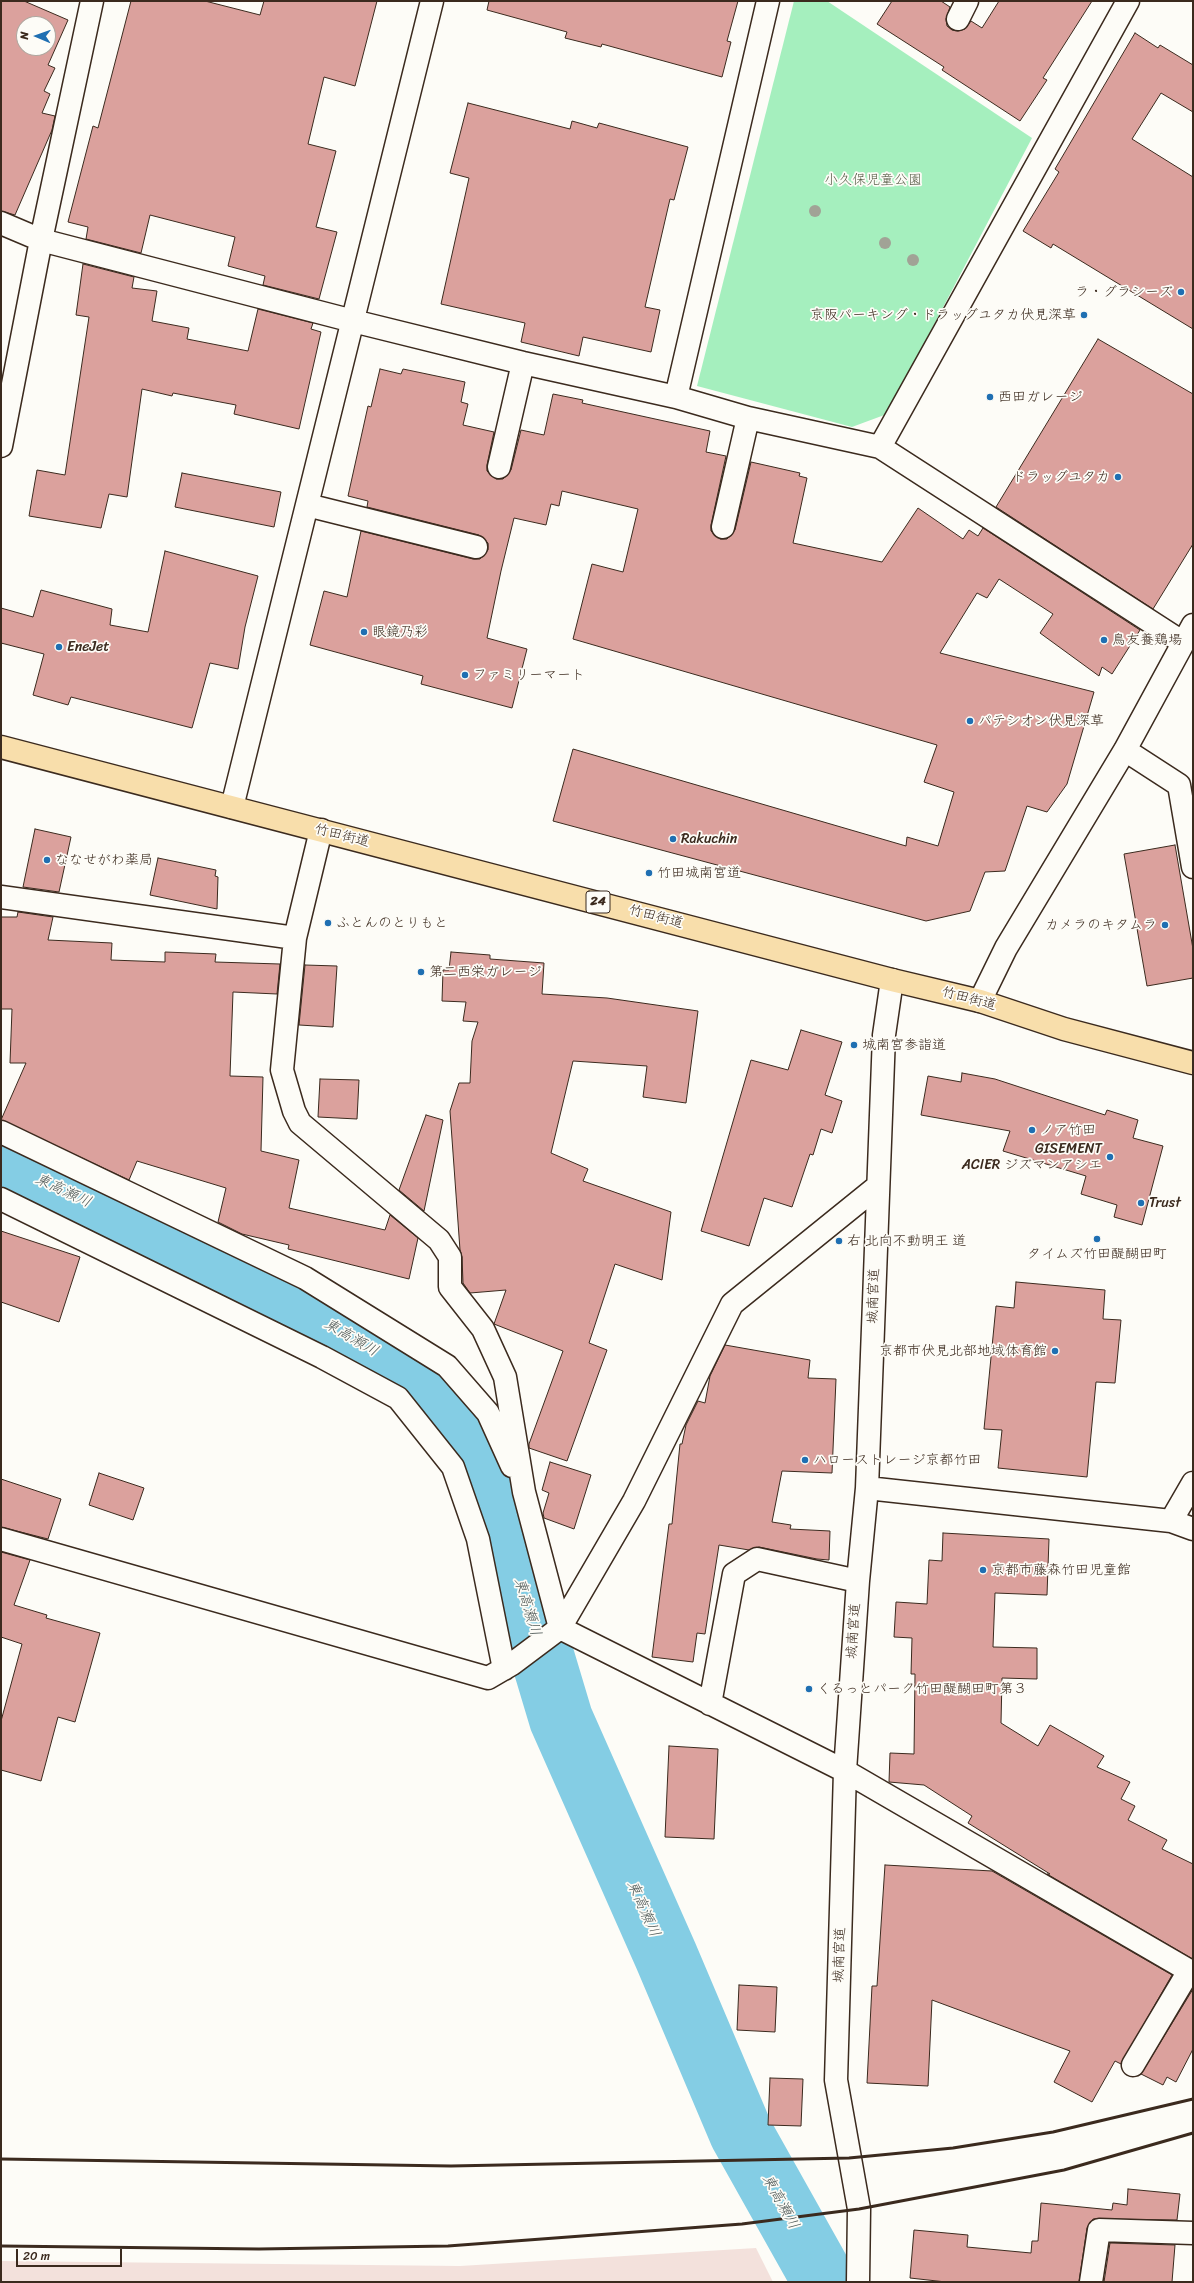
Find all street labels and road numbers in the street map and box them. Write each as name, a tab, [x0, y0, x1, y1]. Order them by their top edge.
street label: 竹田街道	[313, 821, 371, 851]
road number: 24	[586, 891, 610, 913]
street label: 竹田街道	[627, 902, 685, 932]
street label: 竹田街道	[940, 984, 998, 1014]
street label: 城南宮道	[865, 1268, 883, 1324]
street label: 城南宮道	[844, 1602, 864, 1660]
street label: 城南宮道	[831, 1927, 849, 1983]

